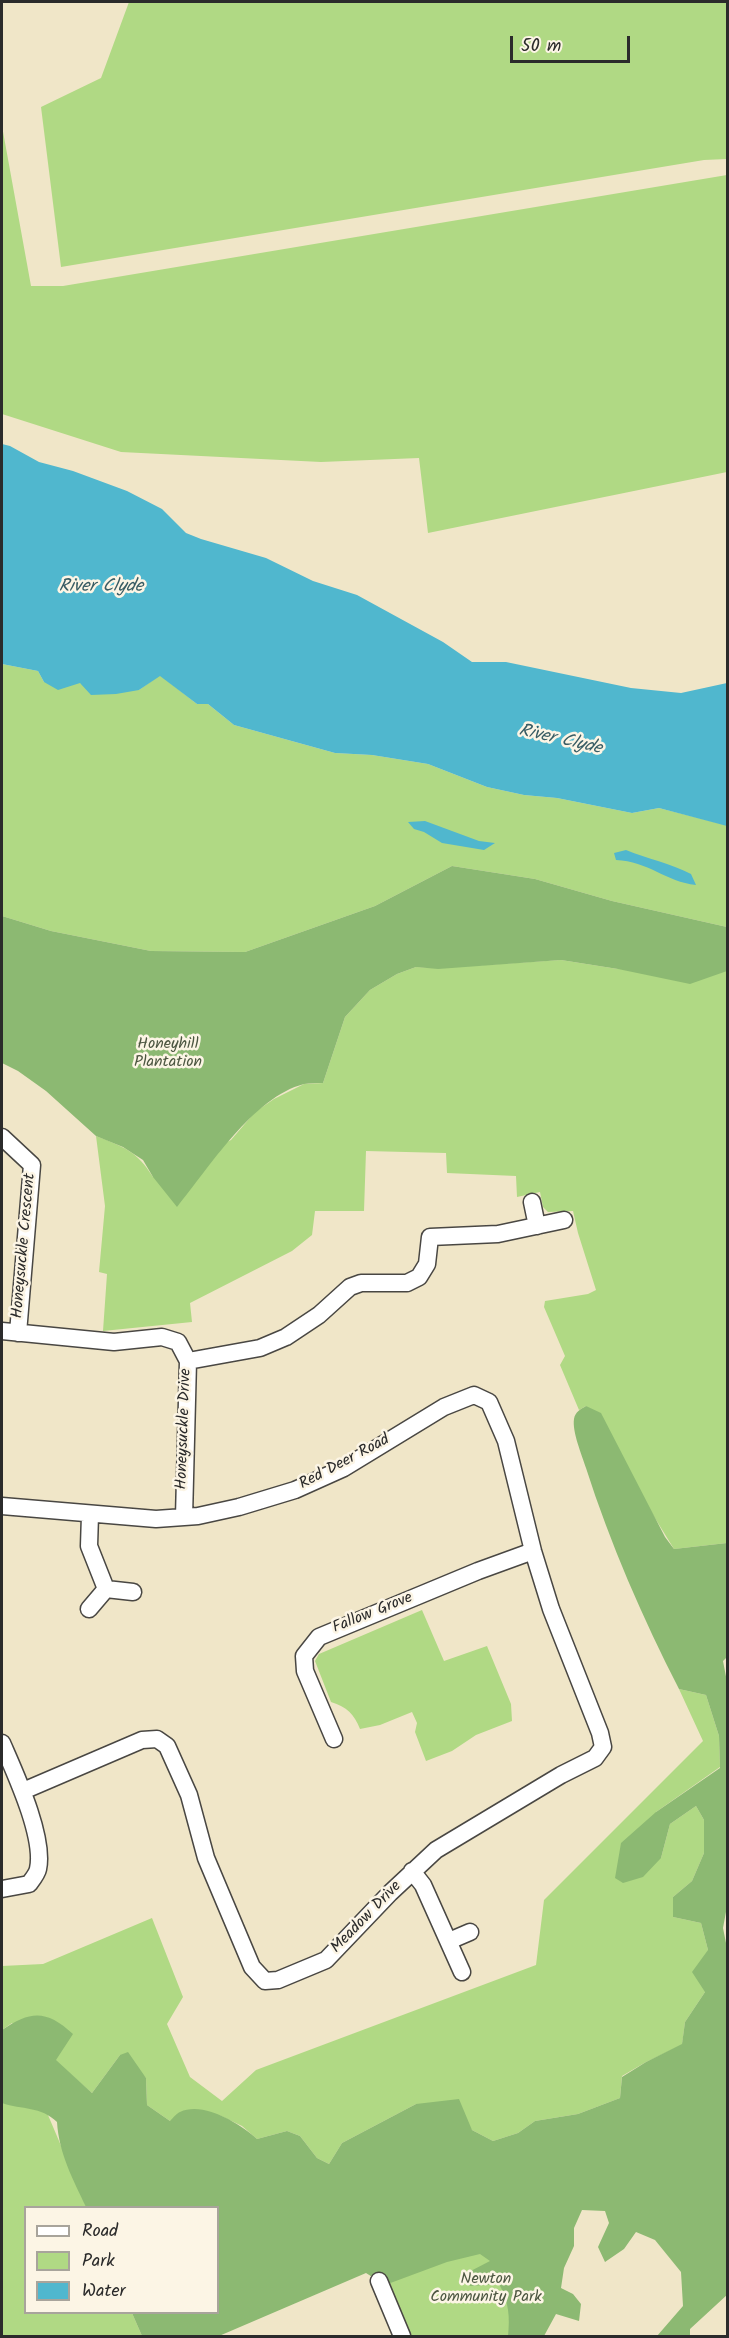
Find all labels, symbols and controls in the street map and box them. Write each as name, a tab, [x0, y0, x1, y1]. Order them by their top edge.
scale bar	[513, 24, 633, 62]
text: 50 m	[521, 32, 561, 61]
water label: River Clyde	[59, 577, 143, 599]
water label: River Clyde	[516, 721, 604, 761]
park label: Honeyhill Plantation	[134, 1035, 202, 1073]
street label: Honeysuckle Crescent	[9, 1173, 41, 1319]
street label: Honeysuckle Drive	[173, 1368, 197, 1490]
street label: Red Deer Road	[297, 1431, 393, 1495]
street label: Fallow Grove	[330, 1589, 416, 1639]
street label: Meadow Drive	[328, 1878, 406, 1958]
legend	[24, 2206, 219, 2314]
text: Road	[82, 2217, 118, 2246]
text: Park	[82, 2247, 115, 2276]
park label: Newton Community Park	[430, 2270, 542, 2308]
text: Water	[82, 2277, 126, 2306]

